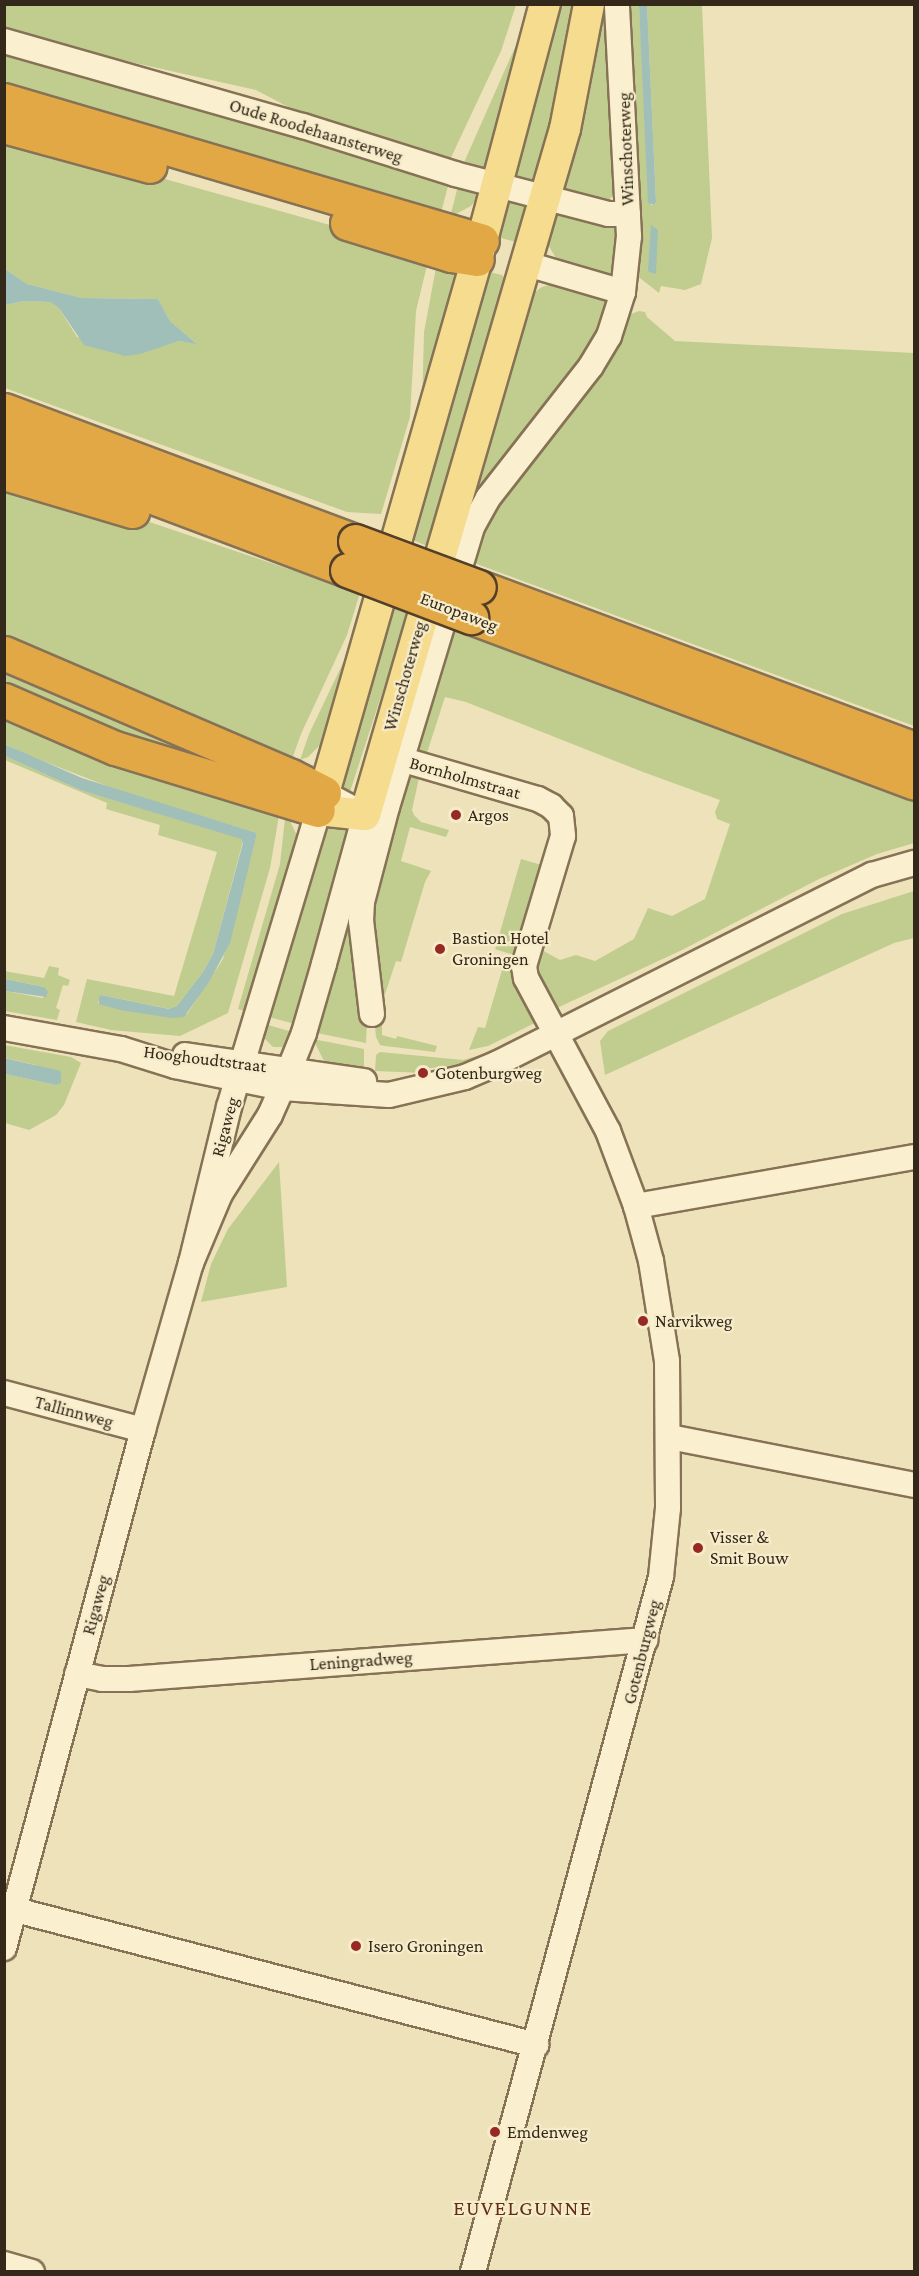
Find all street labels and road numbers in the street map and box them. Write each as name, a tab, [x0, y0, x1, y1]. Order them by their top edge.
street label: Winschoterweg	[613, 92, 639, 206]
street label: Oude Roodehaansterweg	[227, 94, 405, 168]
street label: Europaweg	[417, 587, 501, 637]
street label: Winschoterweg	[379, 618, 431, 734]
street label: Bornholmstraat	[407, 752, 523, 804]
street label: Hooghoudtstraat	[142, 1041, 268, 1077]
street label: Rigaweg	[207, 1095, 243, 1159]
street label: Tallinnweg	[32, 1391, 116, 1433]
street label: Rigaweg	[78, 1573, 114, 1637]
street label: Gotenburgweg	[619, 1597, 665, 1707]
street label: Leningradweg	[309, 1647, 413, 1675]

